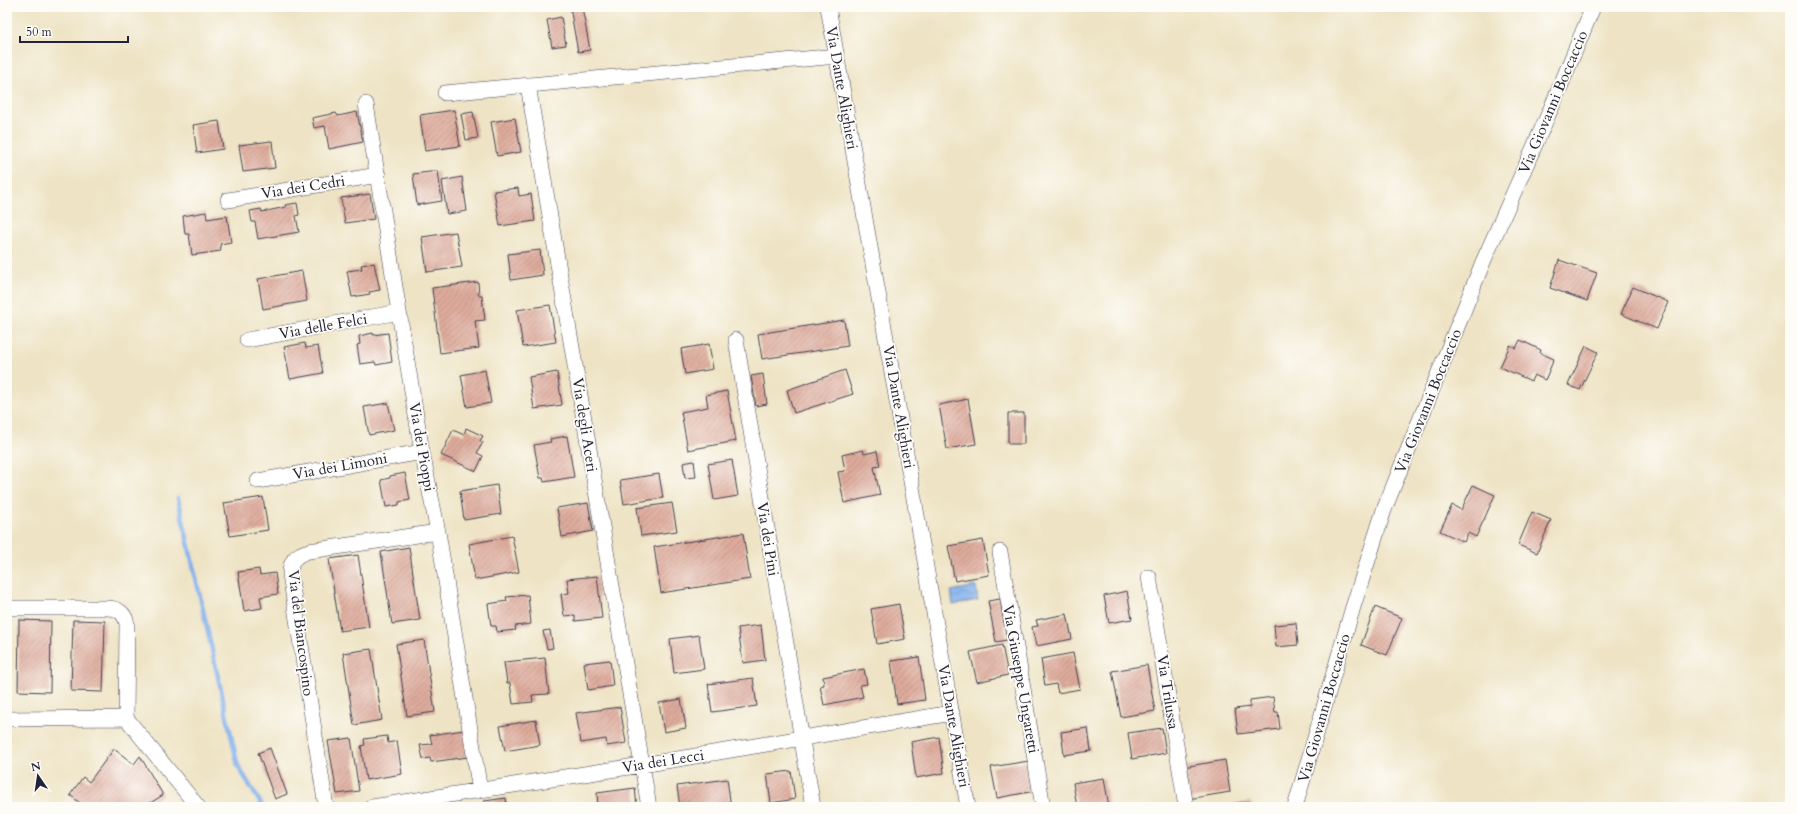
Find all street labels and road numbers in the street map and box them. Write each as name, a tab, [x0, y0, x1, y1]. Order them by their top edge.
street label: Via Dante Alighieri	[821, 25, 863, 151]
street label: Via Giovanni Boccaccio	[1514, 27, 1592, 177]
street label: Via dei Cedri	[260, 170, 346, 204]
street label: Via delle Felci	[277, 308, 369, 344]
street label: Via Giovanni Boccaccio	[1390, 326, 1466, 476]
street label: Via Dante Alighieri	[878, 344, 920, 470]
street label: Via degli Aceri	[568, 376, 602, 474]
street label: Via dei Pioppi	[404, 401, 440, 493]
street label: Via dei Limoni	[291, 448, 389, 484]
street label: Via dei Pini	[752, 501, 784, 577]
street label: Via del Biancospino	[283, 569, 319, 697]
street label: Via Giuseppe Ungaretti	[998, 603, 1044, 755]
street label: Via Giovanni Boccaccio	[1293, 631, 1355, 785]
street label: Via Trilussa	[1152, 653, 1184, 731]
street label: Via Dante Alighieri	[933, 663, 975, 789]
street label: Via dei Lecci	[621, 745, 705, 777]

